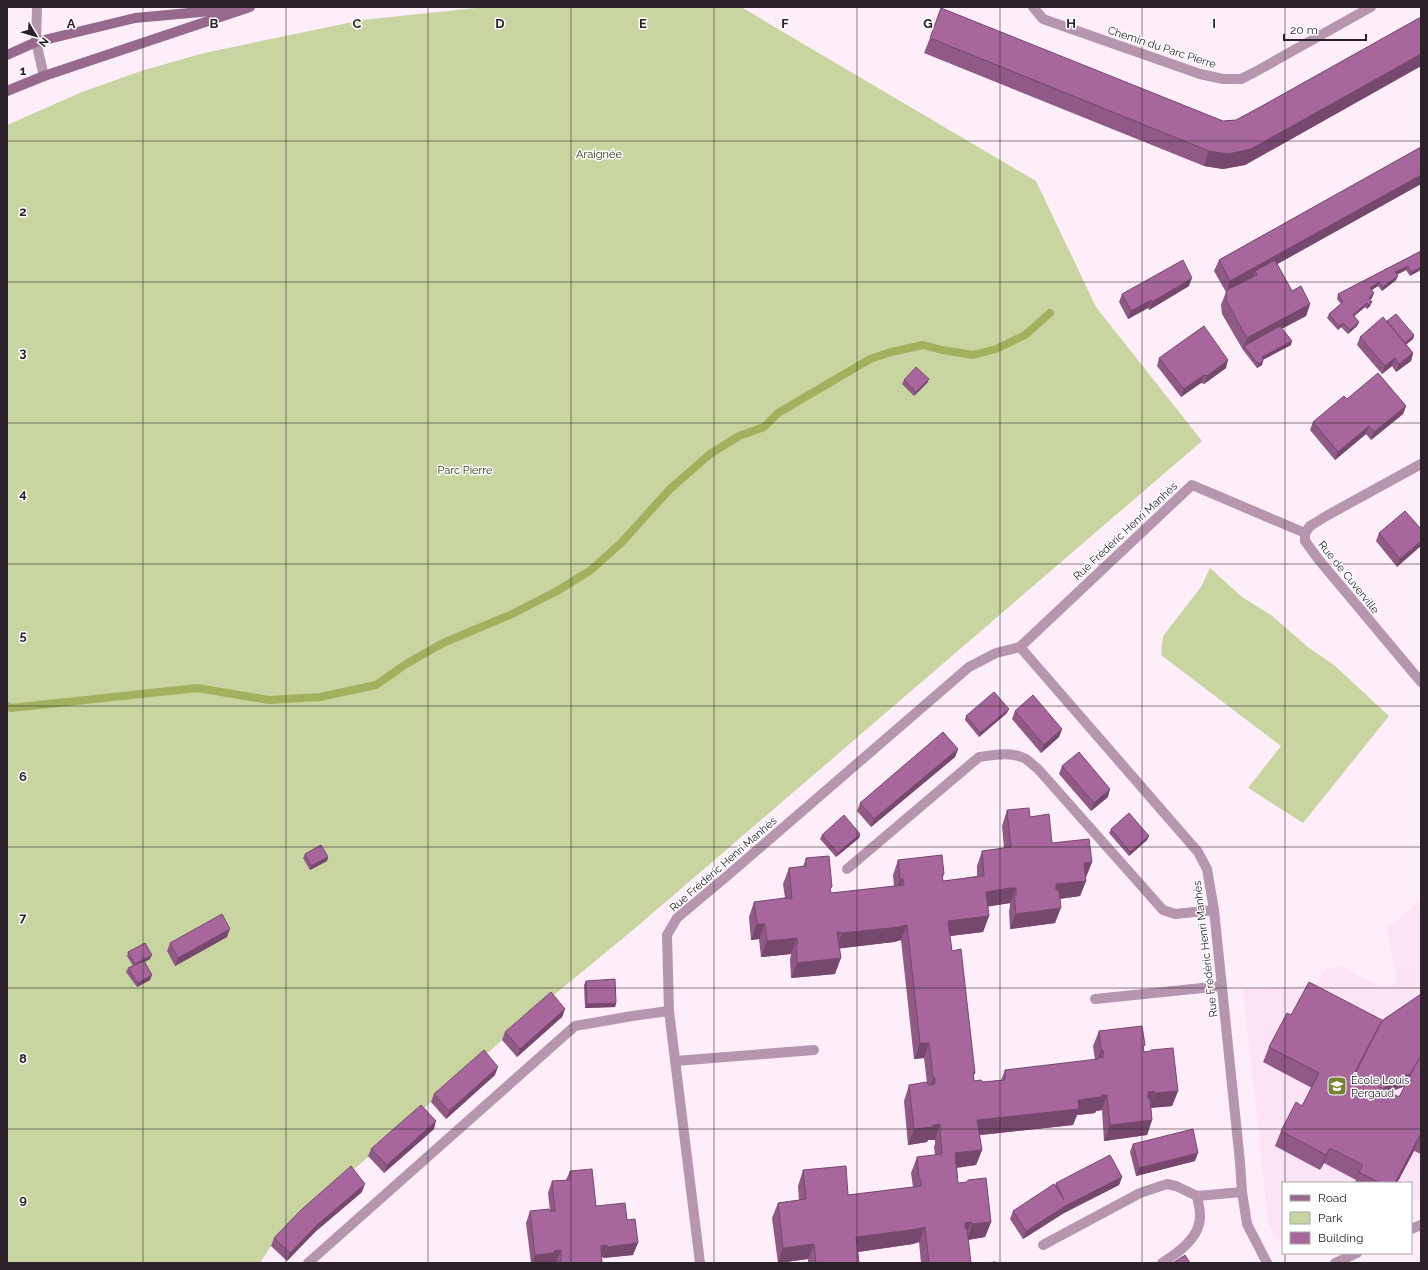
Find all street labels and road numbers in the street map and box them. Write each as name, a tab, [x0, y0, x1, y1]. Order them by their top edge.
street label: Chemin du Parc Pierre	[1106, 24, 1218, 71]
street label: Rue Frédéric Henri Manhès	[1071, 480, 1180, 583]
street label: Rue de Cuverville	[1315, 538, 1382, 617]
street label: Rue Frédéric Henri Manhès	[667, 814, 780, 914]
street label: Rue Frédéric Henri Manhès	[1191, 880, 1220, 1018]

